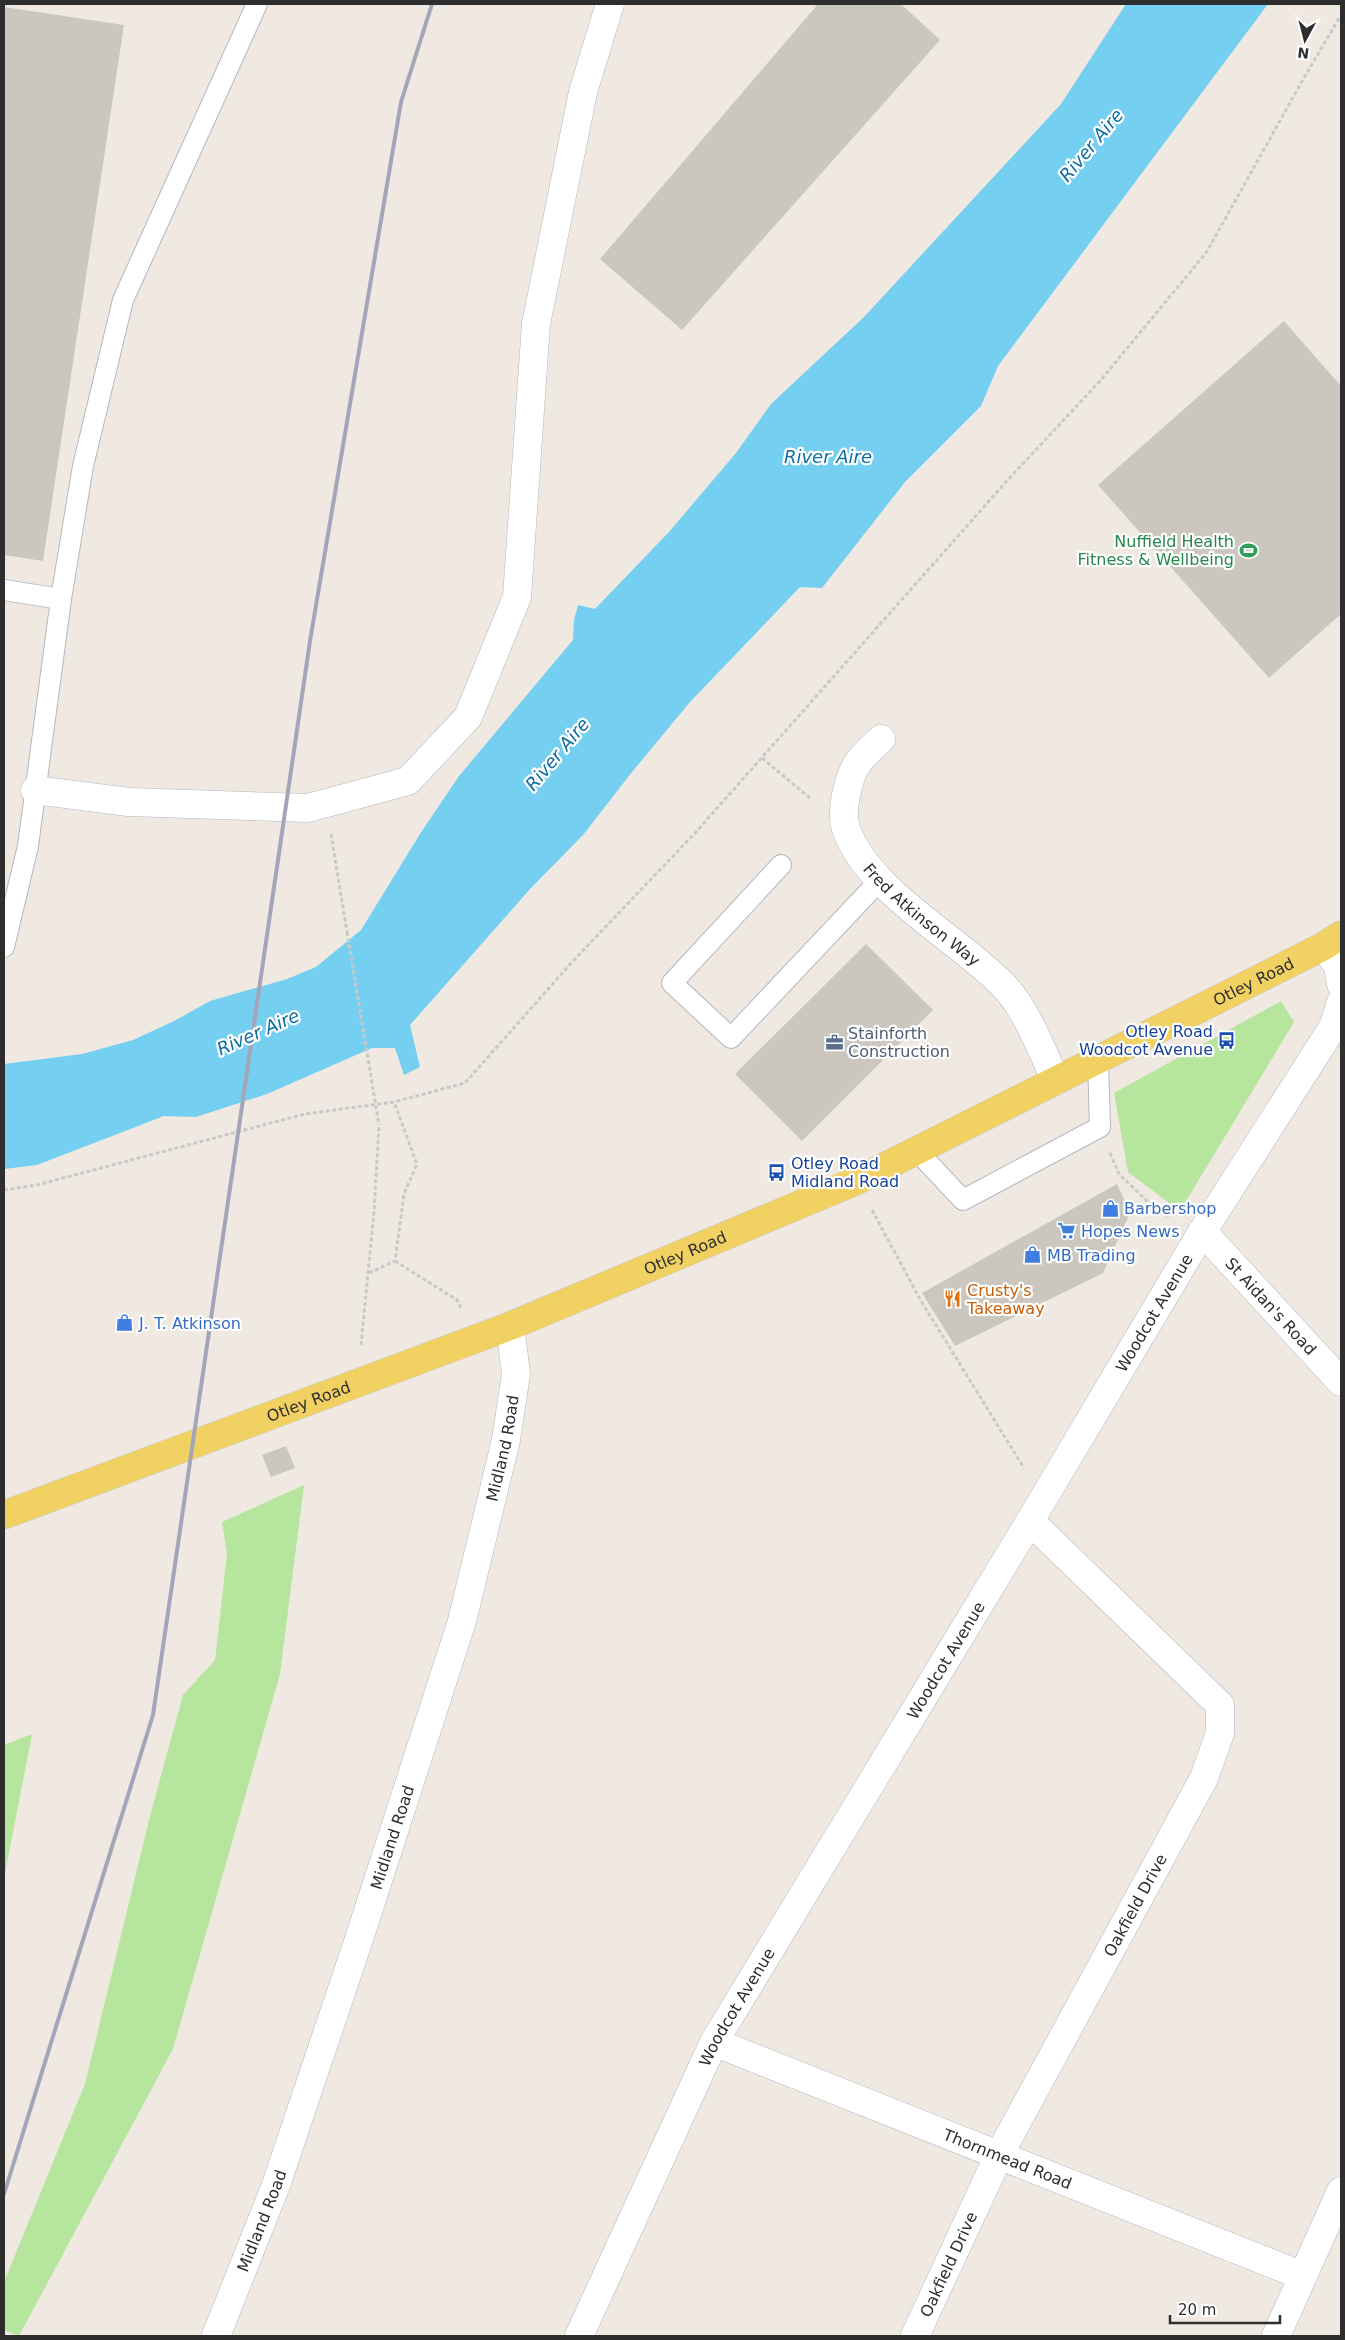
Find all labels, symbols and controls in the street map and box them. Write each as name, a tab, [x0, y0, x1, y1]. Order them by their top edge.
north arrow	[1280, 15, 1330, 65]
text: N	[1297, 44, 1310, 62]
water label: River Aire	[1055, 104, 1127, 186]
water label: River Aire	[784, 446, 872, 467]
place label: Nuffield Health Fitness & Wellbeing	[1078, 532, 1234, 569]
sports icon: Nuffield Health Fitness & Wellbeing	[1238, 540, 1258, 560]
water label: River Aire	[521, 713, 593, 795]
street label: Fred Atkinson Way	[860, 859, 984, 970]
street label: Otley Road	[1210, 953, 1297, 1010]
water label: River Aire	[213, 1004, 303, 1060]
place label: Otley Road Woodcot Avenue	[1079, 1022, 1213, 1059]
place label: Stainforth Construction	[848, 1024, 950, 1061]
bus stop icon: Otley Road Woodcot Avenue	[1217, 1030, 1237, 1050]
office icon: Stainforth Construction	[824, 1032, 844, 1052]
place label: Otley Road Midland Road	[791, 1154, 899, 1191]
bus stop icon: Otley Road Midland Road	[767, 1162, 787, 1182]
shop icon: Barbershop	[1100, 1198, 1120, 1218]
place label: Barbershop	[1124, 1199, 1216, 1218]
supermarket icon: Hopes News	[1057, 1221, 1077, 1241]
place label: Hopes News	[1081, 1222, 1179, 1241]
street label: Otley Road	[641, 1227, 729, 1278]
shop icon: MB Trading	[1023, 1245, 1043, 1265]
place label: MB Trading	[1047, 1246, 1136, 1265]
street label: Woodcot Avenue	[1111, 1250, 1196, 1375]
street label: St Aidan's Road	[1222, 1254, 1320, 1358]
place label: Crusty's Takeaway	[966, 1281, 1045, 1318]
restaurant icon: Crusty's Takeaway	[943, 1289, 963, 1309]
shop icon: J. T. Atkinson	[115, 1313, 135, 1333]
place label: J. T. Atkinson	[138, 1314, 241, 1333]
street label: Otley Road	[264, 1377, 353, 1426]
street label: Midland Road	[482, 1394, 522, 1503]
street label: Woodcot Avenue	[903, 1598, 988, 1722]
street label: Midland Road	[366, 1783, 418, 1892]
street label: Oakfield Drive	[1099, 1850, 1170, 1960]
street label: Woodcot Avenue	[695, 1944, 778, 2069]
street label: Thornmead Road	[940, 2124, 1075, 2193]
street label: Midland Road	[233, 2167, 290, 2275]
street label: Oakfield Drive	[916, 2209, 981, 2320]
scale bar	[1170, 2292, 1280, 2324]
text: 20 m	[1178, 2301, 1216, 2319]

